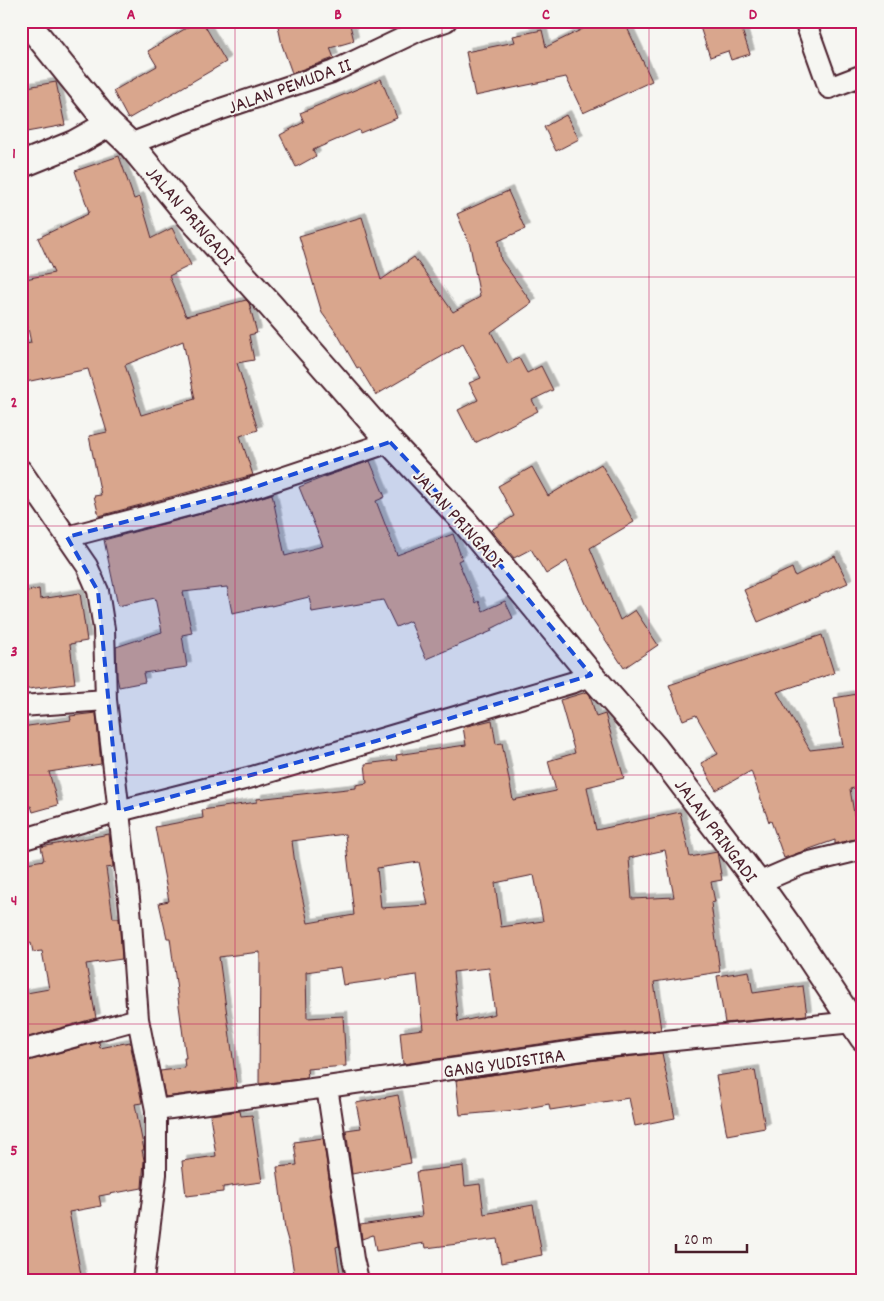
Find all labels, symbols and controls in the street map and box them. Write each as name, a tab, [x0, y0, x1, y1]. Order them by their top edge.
text: A	[127, 4, 136, 27]
text: B	[334, 4, 342, 27]
text: C	[542, 4, 550, 27]
text: D	[749, 4, 758, 27]
street label: JALAN PEMUDA II	[224, 53, 356, 123]
text: 1	[12, 143, 16, 166]
street label: JALAN PRINGADI	[137, 161, 240, 273]
text: 2	[11, 392, 18, 415]
street label: JALAN PRINGADI	[405, 464, 509, 576]
text: 3	[10, 641, 18, 664]
street label: JALAN PRINGADI	[666, 774, 763, 890]
text: 4	[11, 890, 17, 913]
street label: GANG YUDISTIRA	[442, 1043, 567, 1087]
text: 5	[10, 1140, 18, 1163]
scale bar	[676, 1221, 748, 1253]
text: 20 m	[684, 1230, 712, 1252]

